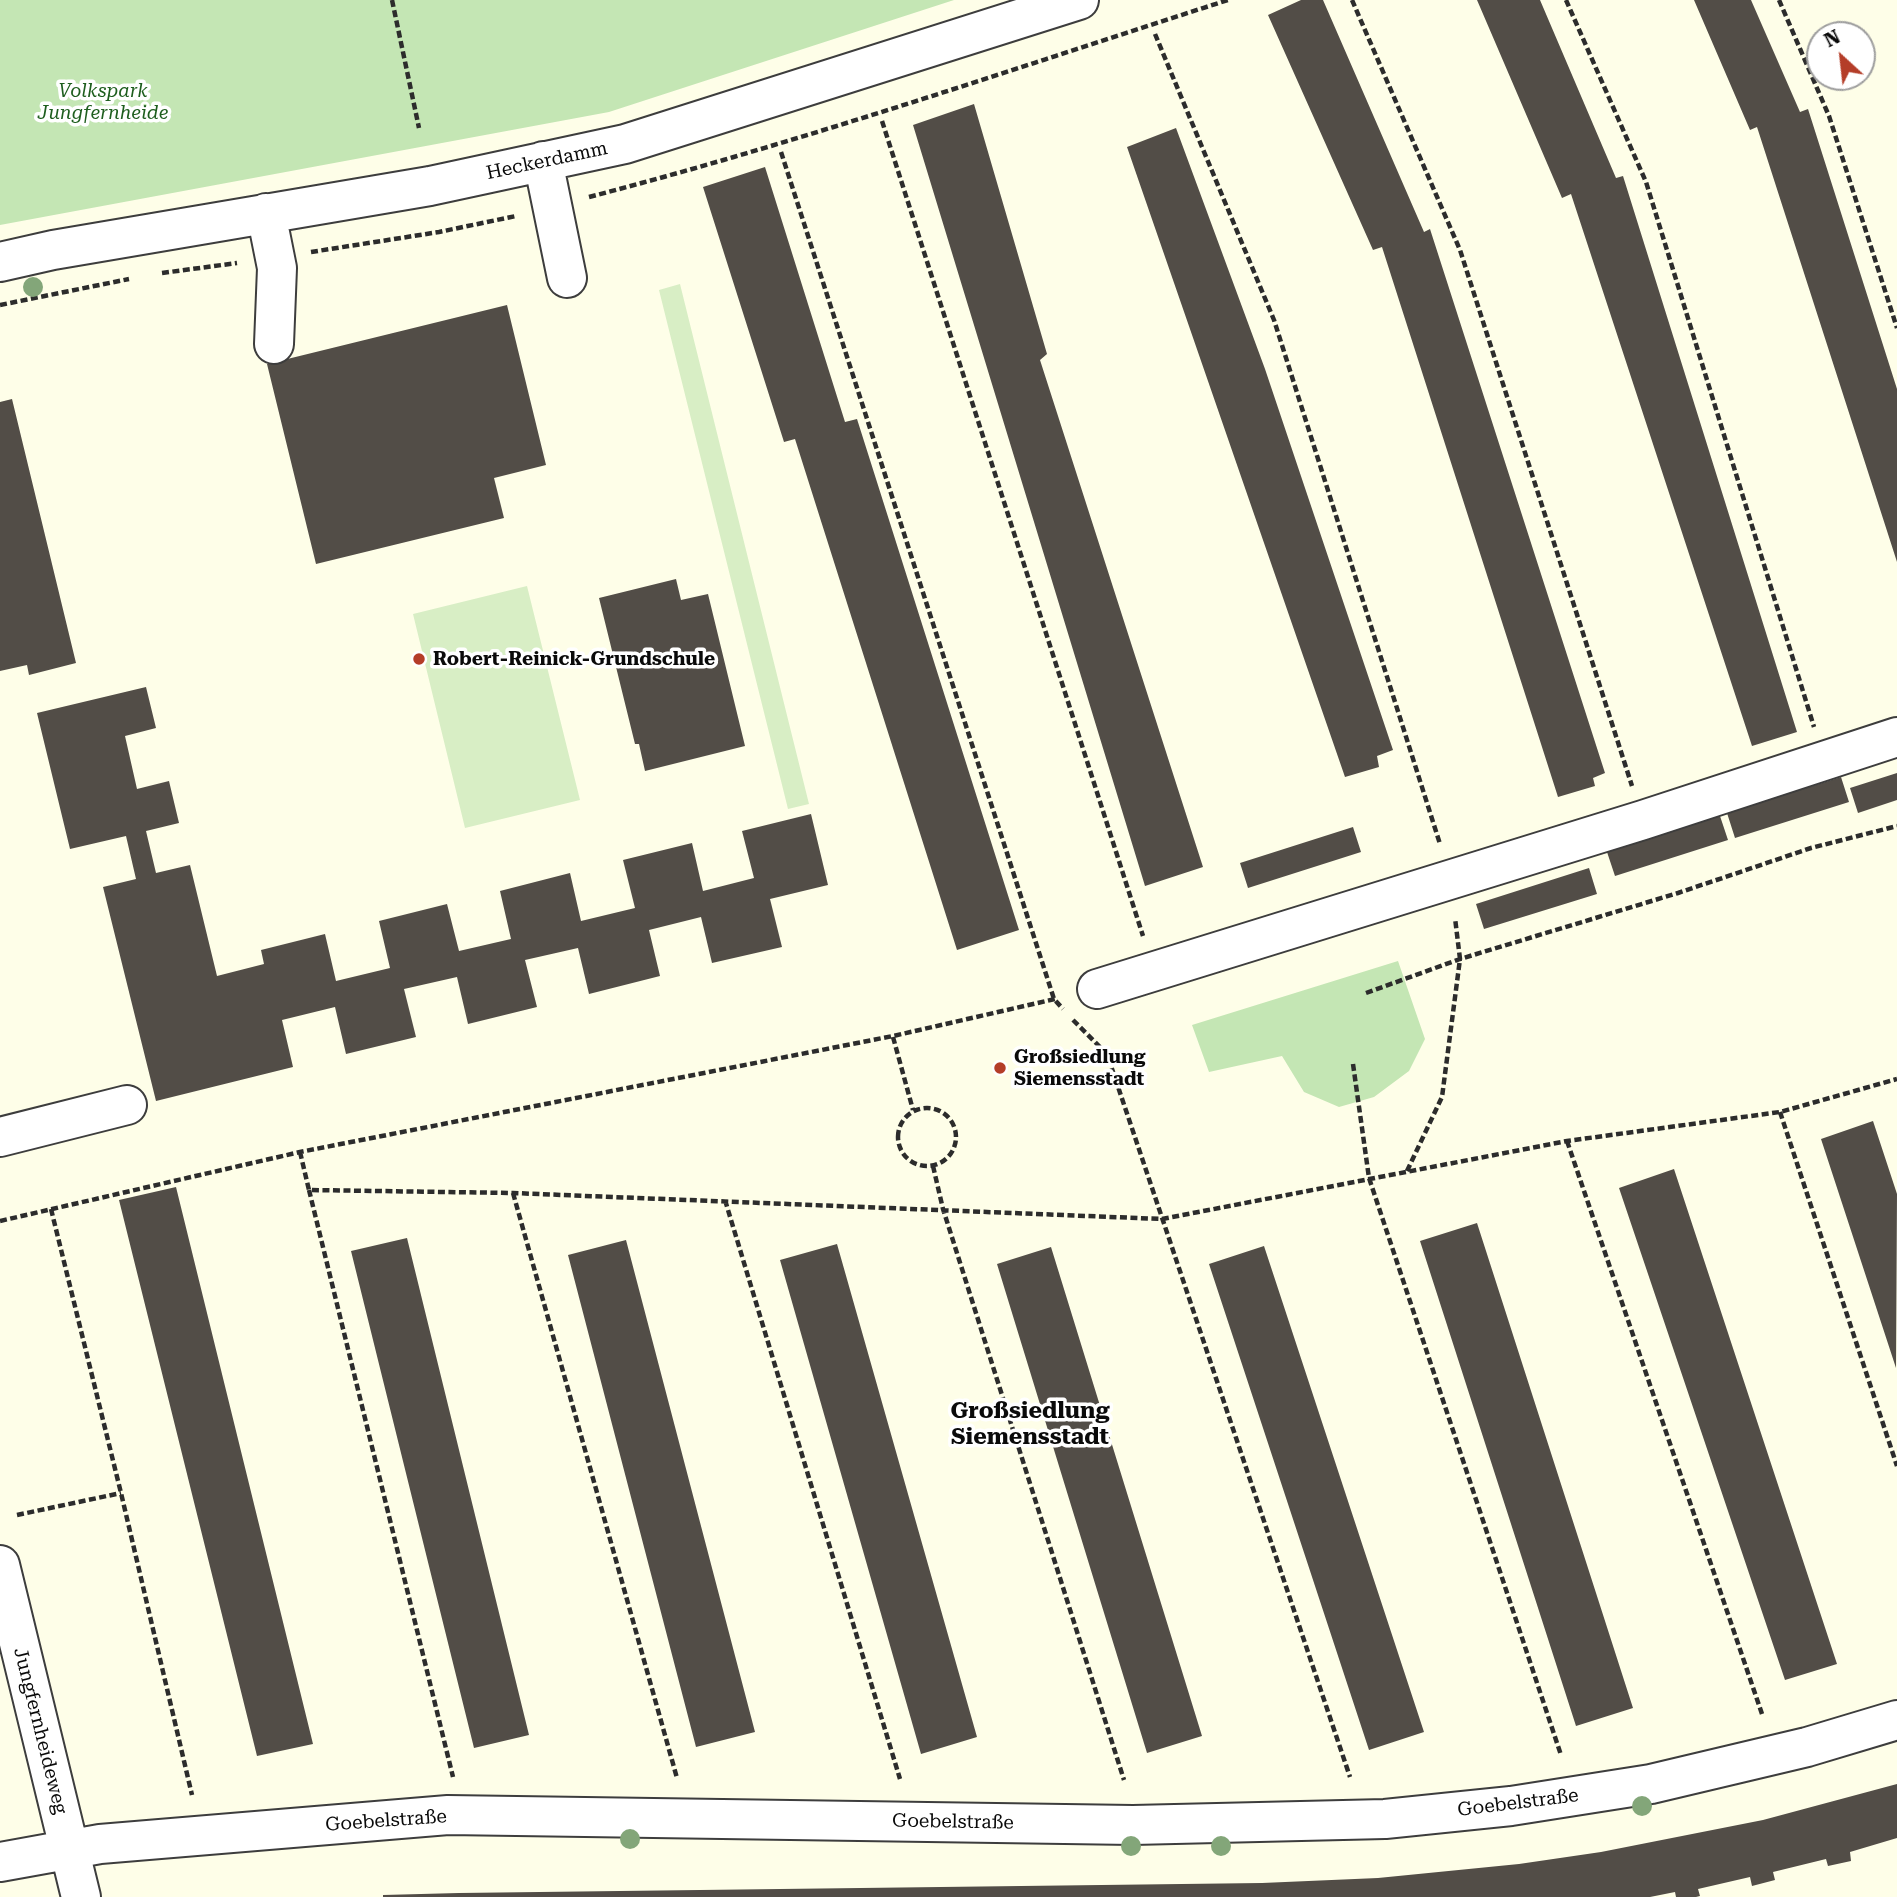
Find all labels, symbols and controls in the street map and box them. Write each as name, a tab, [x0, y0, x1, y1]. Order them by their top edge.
north arrow	[1806, 21, 1876, 91]
text: N	[1820, 25, 1844, 52]
park label: Volkspark Jungfernheide	[38, 80, 168, 124]
street label: Heckerdamm	[484, 137, 610, 185]
place label: Robert-Reinick-Grundschule	[433, 648, 715, 670]
marker: Robert-Reinick-Grundschule	[411, 651, 427, 667]
place label: Großsiedlung Siemensstadt	[1014, 1046, 1146, 1090]
marker: Großsiedlung Siemensstadt	[992, 1060, 1008, 1076]
district label: Großsiedlung Siemensstadt	[950, 1397, 1110, 1451]
street label: Jungfernheideweg	[8, 1646, 72, 1816]
street label: Goebelstraße	[1456, 1784, 1580, 1822]
street label: Goebelstraße	[324, 1805, 448, 1837]
street label: Goebelstraße	[892, 1810, 1014, 1834]

